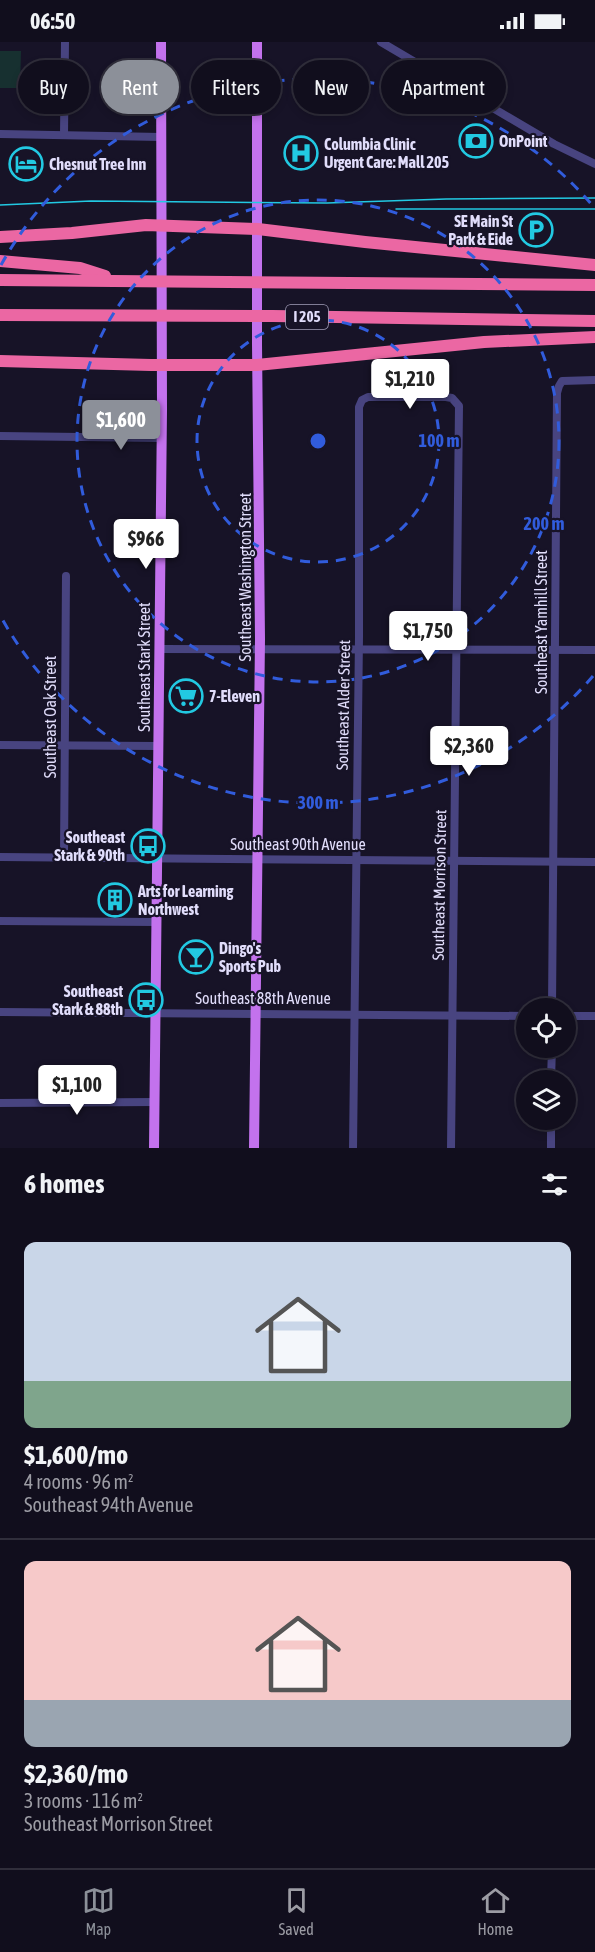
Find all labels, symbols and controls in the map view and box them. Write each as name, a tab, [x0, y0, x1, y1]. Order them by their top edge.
text: 06:50	[30, 8, 75, 34]
chip: Buy	[18, 60, 89, 114]
chip: Rent	[101, 60, 179, 114]
chip: Filters	[191, 60, 281, 114]
chip: New	[293, 60, 369, 114]
chip: Apartment	[381, 60, 506, 114]
bank icon: OnPoint	[458, 123, 494, 159]
place label: OnPoint	[499, 132, 548, 150]
hospital icon: Columbia Clinic Urgent Care: Mall 205	[283, 135, 319, 171]
place label: Columbia Clinic Urgent Care: Mall 205	[324, 135, 450, 171]
hotel icon: Chesnut Tree Inn	[8, 146, 44, 182]
place label: Chesnut Tree Inn	[49, 155, 146, 173]
place label: SE Main St Park & Eide	[448, 212, 513, 248]
parking icon: SE Main St Park & Eide	[518, 212, 554, 248]
road number: I 205	[286, 305, 328, 329]
pin: $1,210	[361, 359, 459, 410]
text: $1,210	[385, 367, 435, 390]
pin: $1,600	[72, 400, 170, 451]
text: $1,600	[96, 408, 146, 431]
text: 100 m	[419, 430, 459, 451]
centre of rings	[308, 431, 328, 451]
street label: Southeast Washington Street	[236, 492, 255, 661]
text: 200 m	[524, 513, 564, 534]
pin: $966	[110, 519, 182, 570]
text: $966	[128, 527, 164, 550]
street label: Southeast Yamhill Street	[532, 550, 550, 694]
street label: Southeast Stark Street	[135, 602, 153, 732]
pin: $1,750	[379, 611, 477, 662]
text: $1,750	[403, 619, 453, 642]
street label: Southeast Alder Street	[333, 639, 353, 770]
street label: Southeast Oak Street	[41, 655, 59, 778]
supermarket icon: 7-Eleven	[168, 678, 204, 714]
place label: 7-Eleven	[209, 687, 260, 705]
pin: $2,360	[420, 726, 518, 777]
text: $2,360	[444, 734, 494, 757]
text: 300 m	[298, 792, 338, 813]
street label: Southeast Morrison Street	[429, 809, 449, 961]
place label: Southeast Stark & 90th	[54, 828, 125, 864]
bus stop icon: Southeast Stark & 90th	[130, 828, 166, 864]
street label: Southeast 90th Avenue	[230, 835, 366, 853]
building icon: Arts for Learning Northwest	[97, 882, 133, 918]
place label: Arts for Learning Northwest	[137, 882, 234, 918]
bar icon: Dingo's Sports Pub	[178, 939, 214, 975]
place label: Dingo's Sports Pub	[219, 939, 281, 975]
place label: Southeast Stark & 88th	[52, 982, 123, 1018]
bus stop icon: Southeast Stark & 88th	[128, 982, 164, 1018]
street label: Southeast 88th Avenue	[195, 989, 331, 1007]
map controls	[516, 998, 576, 1130]
button: locate	[516, 998, 576, 1058]
pin: $1,100	[28, 1065, 126, 1116]
button: layers	[516, 1070, 576, 1130]
text: $1,100	[52, 1073, 102, 1096]
icon: filters	[538, 1168, 571, 1201]
text: 6 homes	[24, 1169, 104, 1199]
icon: home	[244, 1281, 352, 1389]
text: $1,600/mo	[24, 1440, 128, 1470]
text: 4 rooms · 96 m²	[24, 1470, 134, 1493]
text: Southeast 94th Avenue	[24, 1493, 193, 1516]
icon: home	[244, 1600, 352, 1708]
text: $2,360/mo	[24, 1759, 128, 1789]
text: 3 rooms · 116 m²	[24, 1789, 143, 1812]
text: Southeast Morrison Street	[24, 1812, 213, 1835]
tab: Map	[82, 1884, 115, 1938]
tab: Saved	[279, 1884, 314, 1938]
tab: Home	[478, 1884, 513, 1938]

